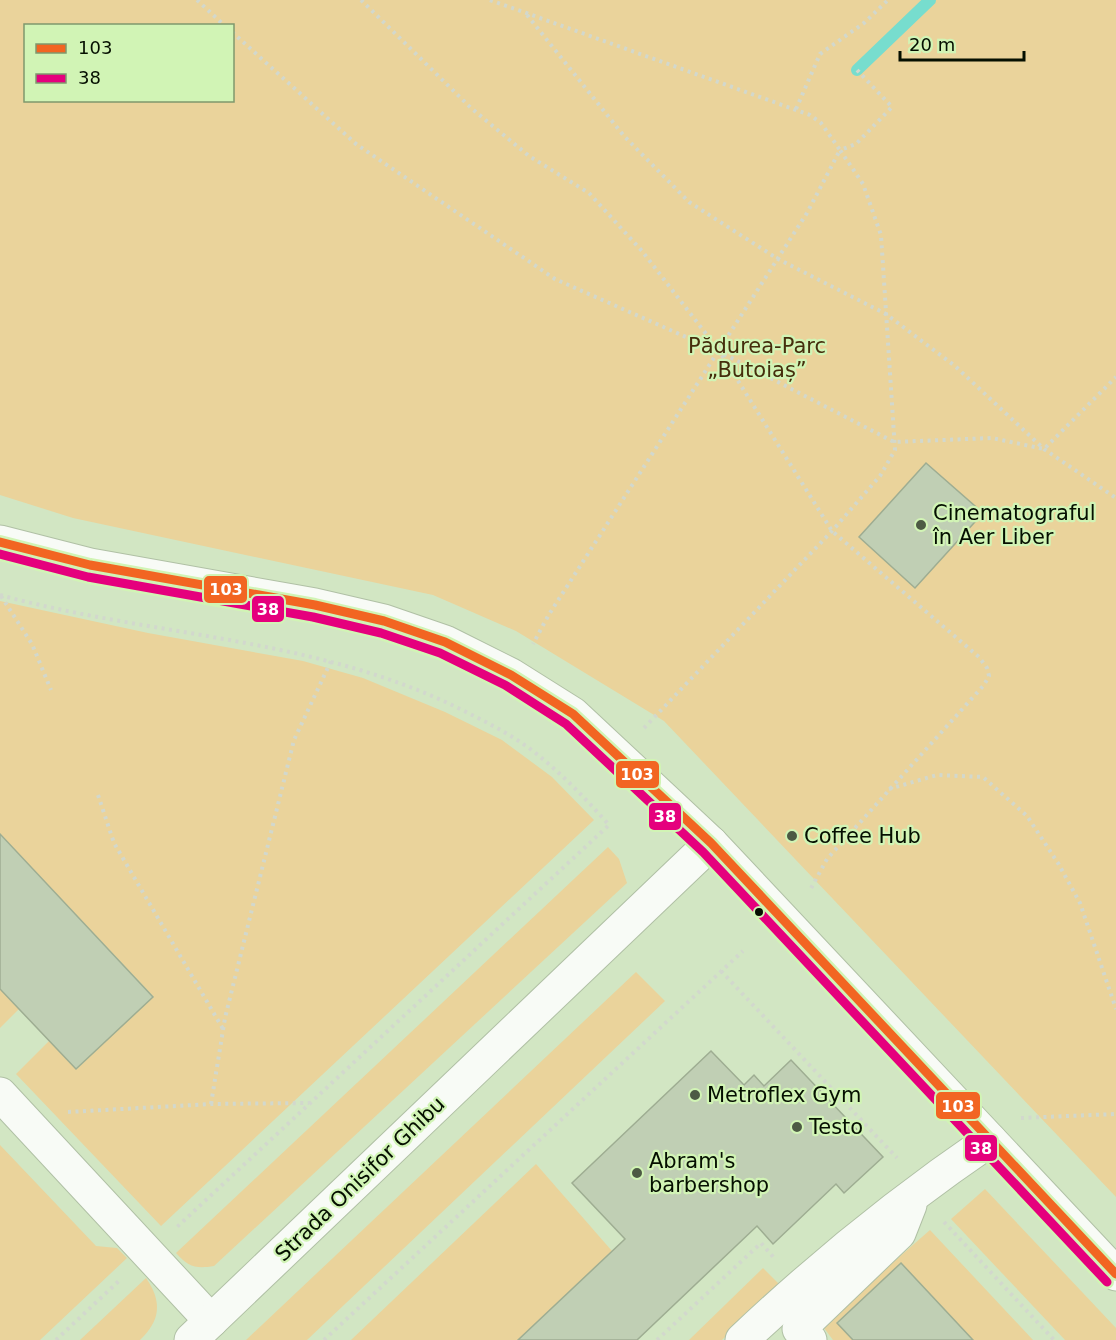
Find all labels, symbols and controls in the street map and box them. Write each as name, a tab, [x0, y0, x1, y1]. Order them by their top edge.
legend	[24, 24, 234, 102]
scale bar	[900, 24, 1024, 62]
text: 20 m	[909, 34, 955, 55]
text: 103	[78, 37, 112, 58]
text: 38	[78, 67, 101, 88]
park label: Pădurea-Parc „Butoiaș”	[688, 334, 826, 382]
place label: Cinematograful în Aer Liber	[932, 501, 1096, 549]
marker: Cinematograful în Aer Liber	[914, 518, 928, 532]
line badge: 103	[203, 575, 248, 604]
text: 103	[209, 580, 243, 599]
line badge: 38	[251, 595, 285, 623]
text: 38	[257, 600, 279, 619]
line badge: 103	[615, 760, 660, 789]
text: 103	[620, 765, 654, 784]
line badge: 38	[648, 802, 682, 831]
text: 38	[654, 807, 676, 826]
place label: Coffee Hub	[804, 824, 921, 848]
marker: Coffee Hub	[785, 829, 799, 843]
unlabelled marker	[753, 906, 765, 918]
place label: Metroflex Gym	[707, 1083, 861, 1107]
marker: Metroflex Gym	[688, 1088, 702, 1102]
line badge: 103	[935, 1091, 981, 1120]
street label: Strada Onisifor Ghibu	[270, 1092, 450, 1266]
text: 103	[941, 1097, 975, 1116]
place label: Testo	[808, 1115, 863, 1139]
marker: Testo	[790, 1120, 804, 1134]
line badge: 38	[964, 1134, 998, 1162]
text: 38	[970, 1139, 992, 1158]
place label: Abram's barbershop	[649, 1149, 769, 1197]
marker: Abram's barbershop	[630, 1166, 644, 1180]

